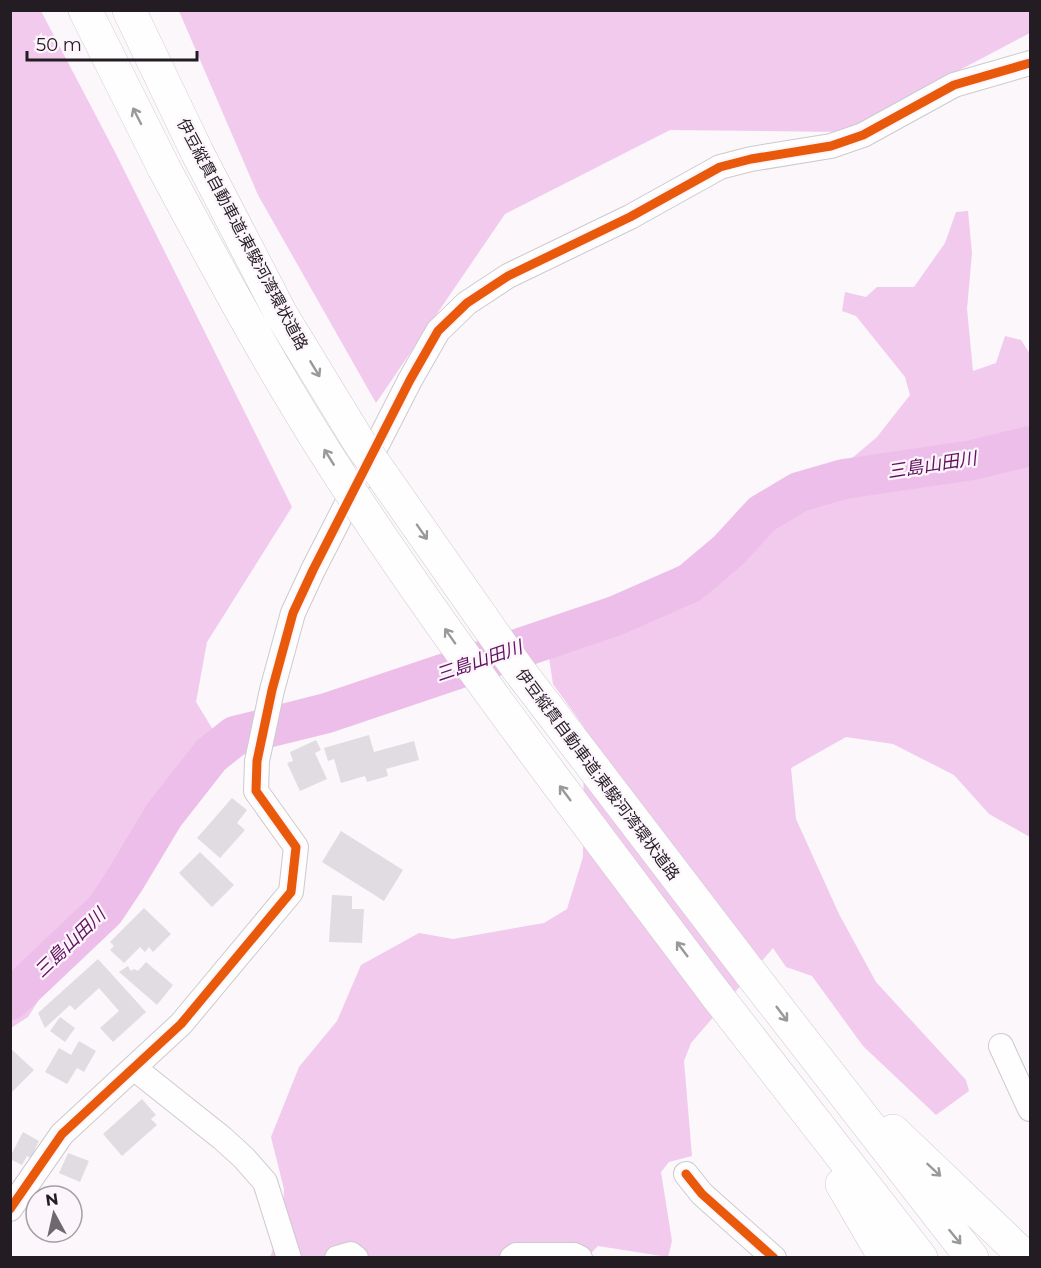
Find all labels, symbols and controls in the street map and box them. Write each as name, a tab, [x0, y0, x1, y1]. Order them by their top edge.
scale bar	[27, 24, 196, 62]
text: 50 m	[36, 34, 82, 56]
one-way arrow	[131, 107, 143, 125]
street label: 伊豆縦貫自動車道;東駿河湾環状道路	[173, 115, 312, 353]
one-way arrow	[310, 360, 322, 377]
water label: 三島山田川	[886, 447, 980, 483]
one-way arrow	[322, 449, 334, 466]
one-way arrow	[416, 524, 428, 540]
one-way arrow	[444, 628, 456, 644]
water label: 三島山田川	[433, 635, 527, 686]
street label: 伊豆縦貫自動車道;東駿河湾環状道路	[512, 665, 683, 884]
one-way arrow	[559, 786, 572, 802]
water label: 三島山田川	[30, 902, 111, 982]
one-way arrow	[676, 942, 689, 958]
one-way arrow	[775, 1006, 788, 1022]
one-way arrow	[927, 1163, 942, 1178]
north arrow	[24, 1184, 84, 1244]
text: N	[44, 1189, 60, 1210]
one-way arrow	[948, 1229, 962, 1244]

